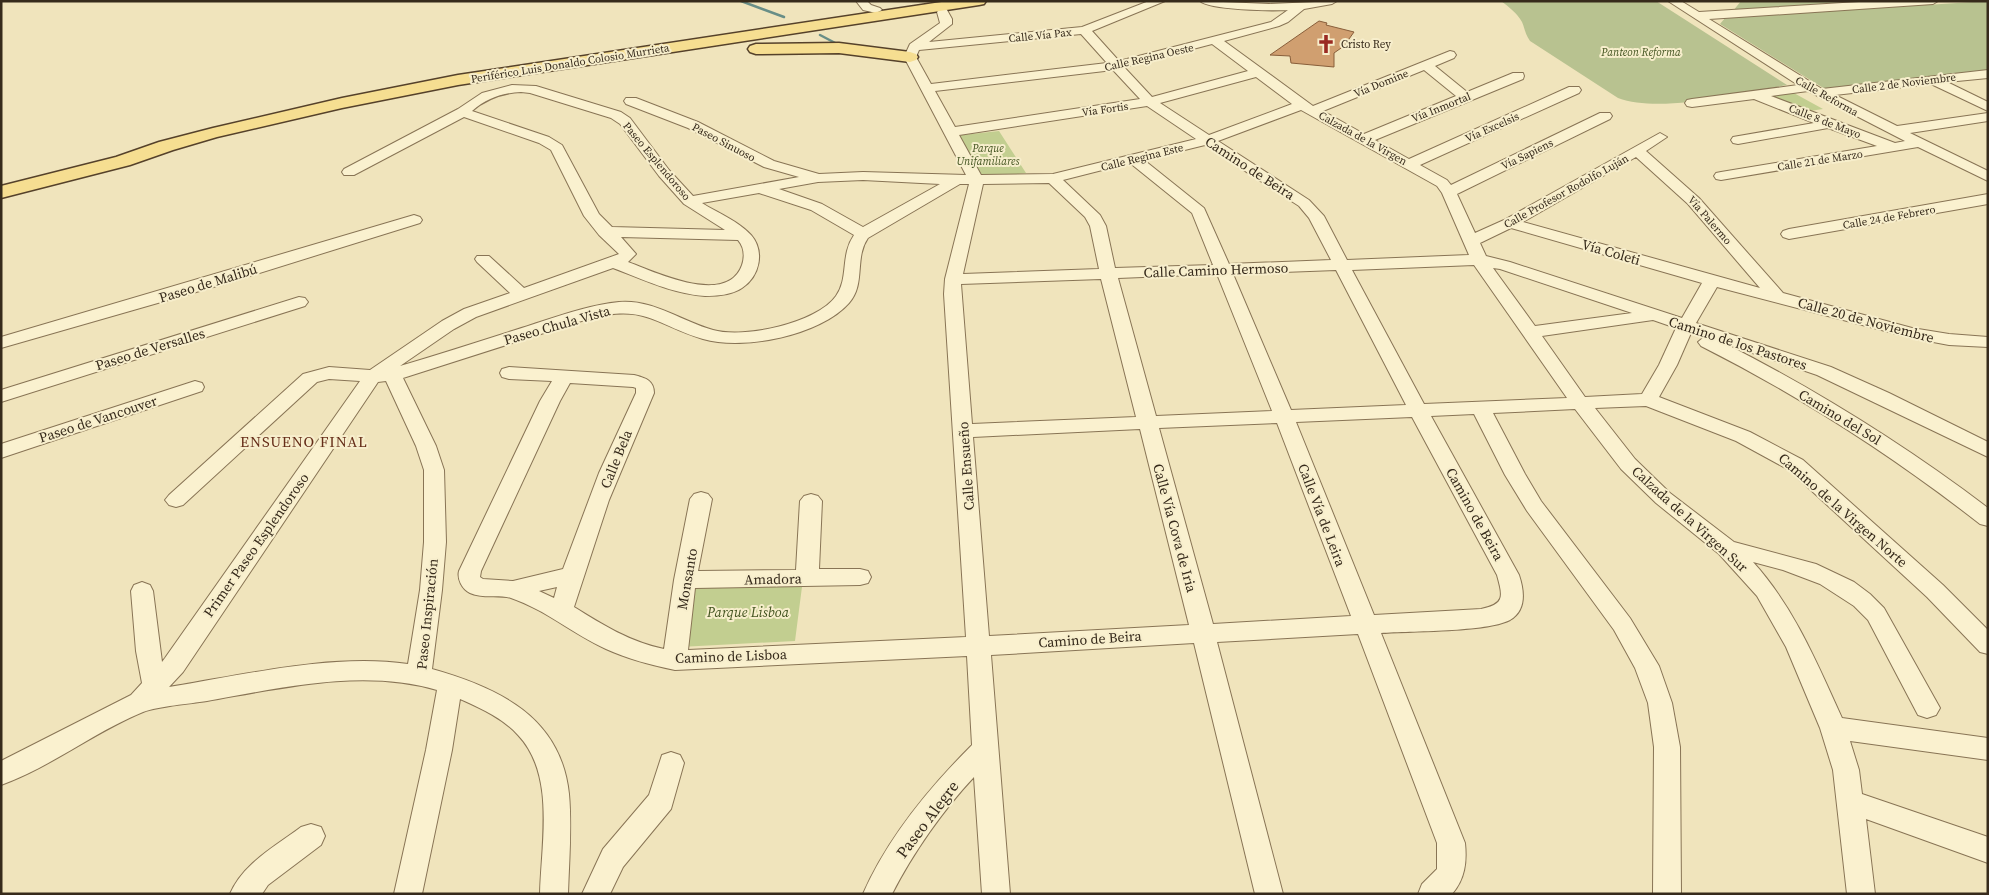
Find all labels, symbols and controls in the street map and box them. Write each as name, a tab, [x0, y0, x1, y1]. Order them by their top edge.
street label: Calle Vía Pax	[1008, 25, 1073, 46]
church icon: Cristo Rey	[1315, 33, 1337, 55]
place label: Cristo Rey	[1341, 37, 1391, 52]
street label: Periférico Luis Donaldo Colosio Murrieta	[470, 40, 671, 87]
street label: Calle Regina Oeste	[1103, 40, 1196, 75]
park label: Panteon Reforma	[1600, 45, 1681, 60]
street label: Vía Domine	[1352, 66, 1411, 101]
street label: Calle 2 de Noviembre	[1851, 70, 1957, 97]
street label: Calle Reforma	[1793, 73, 1861, 120]
street label: Vía Inmortal	[1409, 89, 1473, 126]
street label: Vía Fortis	[1081, 99, 1130, 120]
street label: Calle 8 de Mayo	[1786, 101, 1863, 142]
street label: Calzada de la Virgen	[1316, 108, 1410, 169]
street label: Vía Excelsis	[1463, 109, 1522, 146]
street label: Paseo Esplendoroso	[619, 119, 694, 204]
street label: Paseo Sinuoso	[689, 119, 758, 165]
street label: Camino de Beira	[1201, 131, 1300, 205]
street label: Vía Sapiens	[1499, 135, 1556, 174]
street label: Calle Regina Este	[1099, 140, 1185, 175]
park label: Parque Unifamiliares	[957, 141, 1020, 169]
street label: Calle 21 de Marzo	[1776, 146, 1864, 175]
street label: Calle Profesor Rodolfo Luján	[1501, 151, 1632, 232]
street label: Vía Palermo	[1684, 193, 1735, 248]
street label: Calle 24 de Febrero	[1842, 202, 1937, 233]
street label: Vía Coleti	[1579, 234, 1643, 270]
street label: Calle Camino Hermoso	[1143, 257, 1289, 283]
street label: Paseo de Malibú	[156, 259, 260, 307]
street label: Calle 20 de Noviembre	[1796, 292, 1936, 348]
street label: Paseo Chula Vista	[501, 300, 613, 350]
street label: Camino de los Pastores	[1666, 311, 1810, 375]
street label: Paseo de Versalles	[93, 323, 207, 375]
street label: Camino del Sol	[1795, 384, 1885, 450]
street label: Paseo de Vancouver	[36, 390, 160, 448]
street label: Calle Ensueño	[953, 421, 979, 511]
street label: Calle Bela	[595, 426, 637, 491]
district label: ENSUENO FINAL	[240, 431, 368, 452]
street label: Camino de la Virgen Norte	[1774, 448, 1912, 572]
street label: Calle Vía Cova de Iria	[1148, 461, 1202, 595]
street label: Calle Vía de Leira	[1293, 461, 1351, 570]
street label: Calzada de la Virgen Sur	[1627, 461, 1753, 577]
street label: Camino de Beira	[1441, 464, 1509, 565]
street label: Primer Paseo Esplendoroso	[199, 469, 314, 621]
street label: Monsanto	[672, 546, 702, 611]
street label: Paseo Inspiración	[411, 557, 443, 671]
street label: Amadora	[744, 568, 803, 590]
park label: Parque Lisboa	[706, 602, 790, 622]
street label: Camino de Beira	[1038, 625, 1143, 653]
street label: Camino de Lisboa	[675, 644, 788, 668]
street label: Paseo Alegre	[891, 776, 963, 862]

